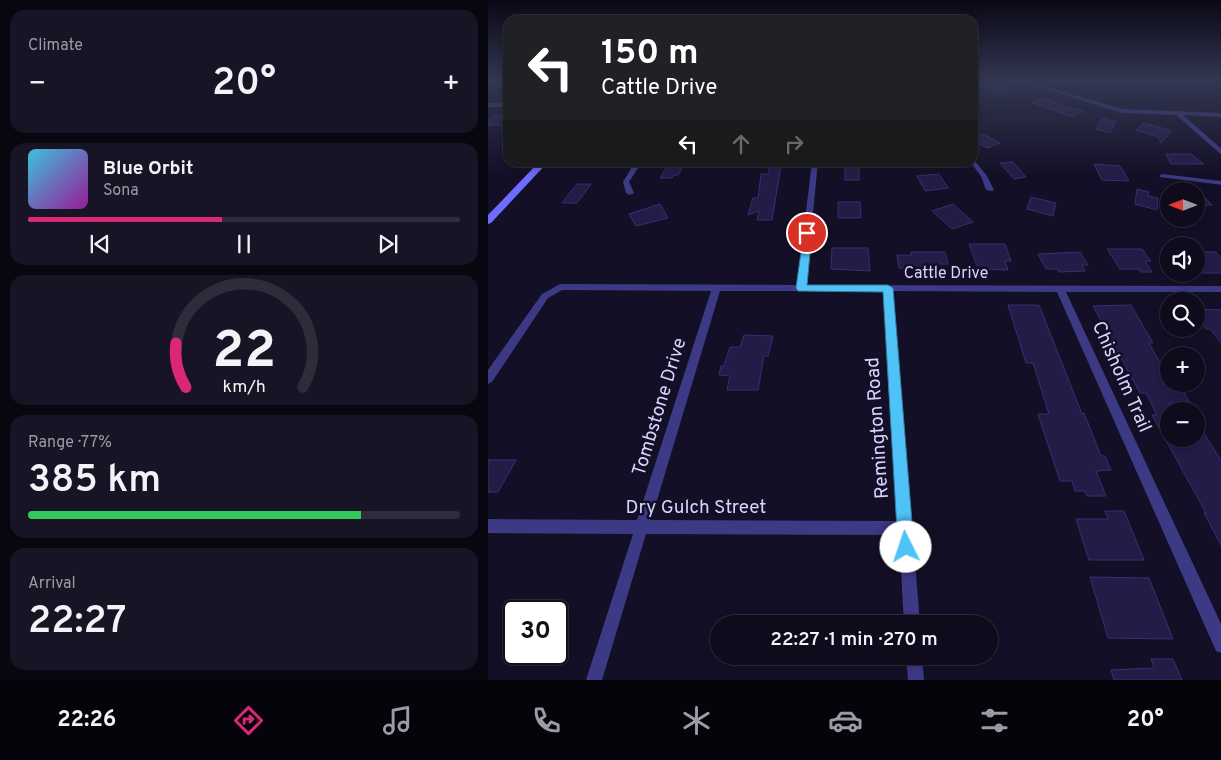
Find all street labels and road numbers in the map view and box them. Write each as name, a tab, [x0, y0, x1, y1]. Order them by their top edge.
street label: Cattle Drive	[904, 264, 988, 284]
street label: Chisholm Trail	[1086, 318, 1156, 436]
street label: Tombstone Drive	[628, 335, 692, 479]
street label: Remington Road	[861, 356, 895, 500]
street label: Dry Gulch Street	[626, 496, 766, 520]

